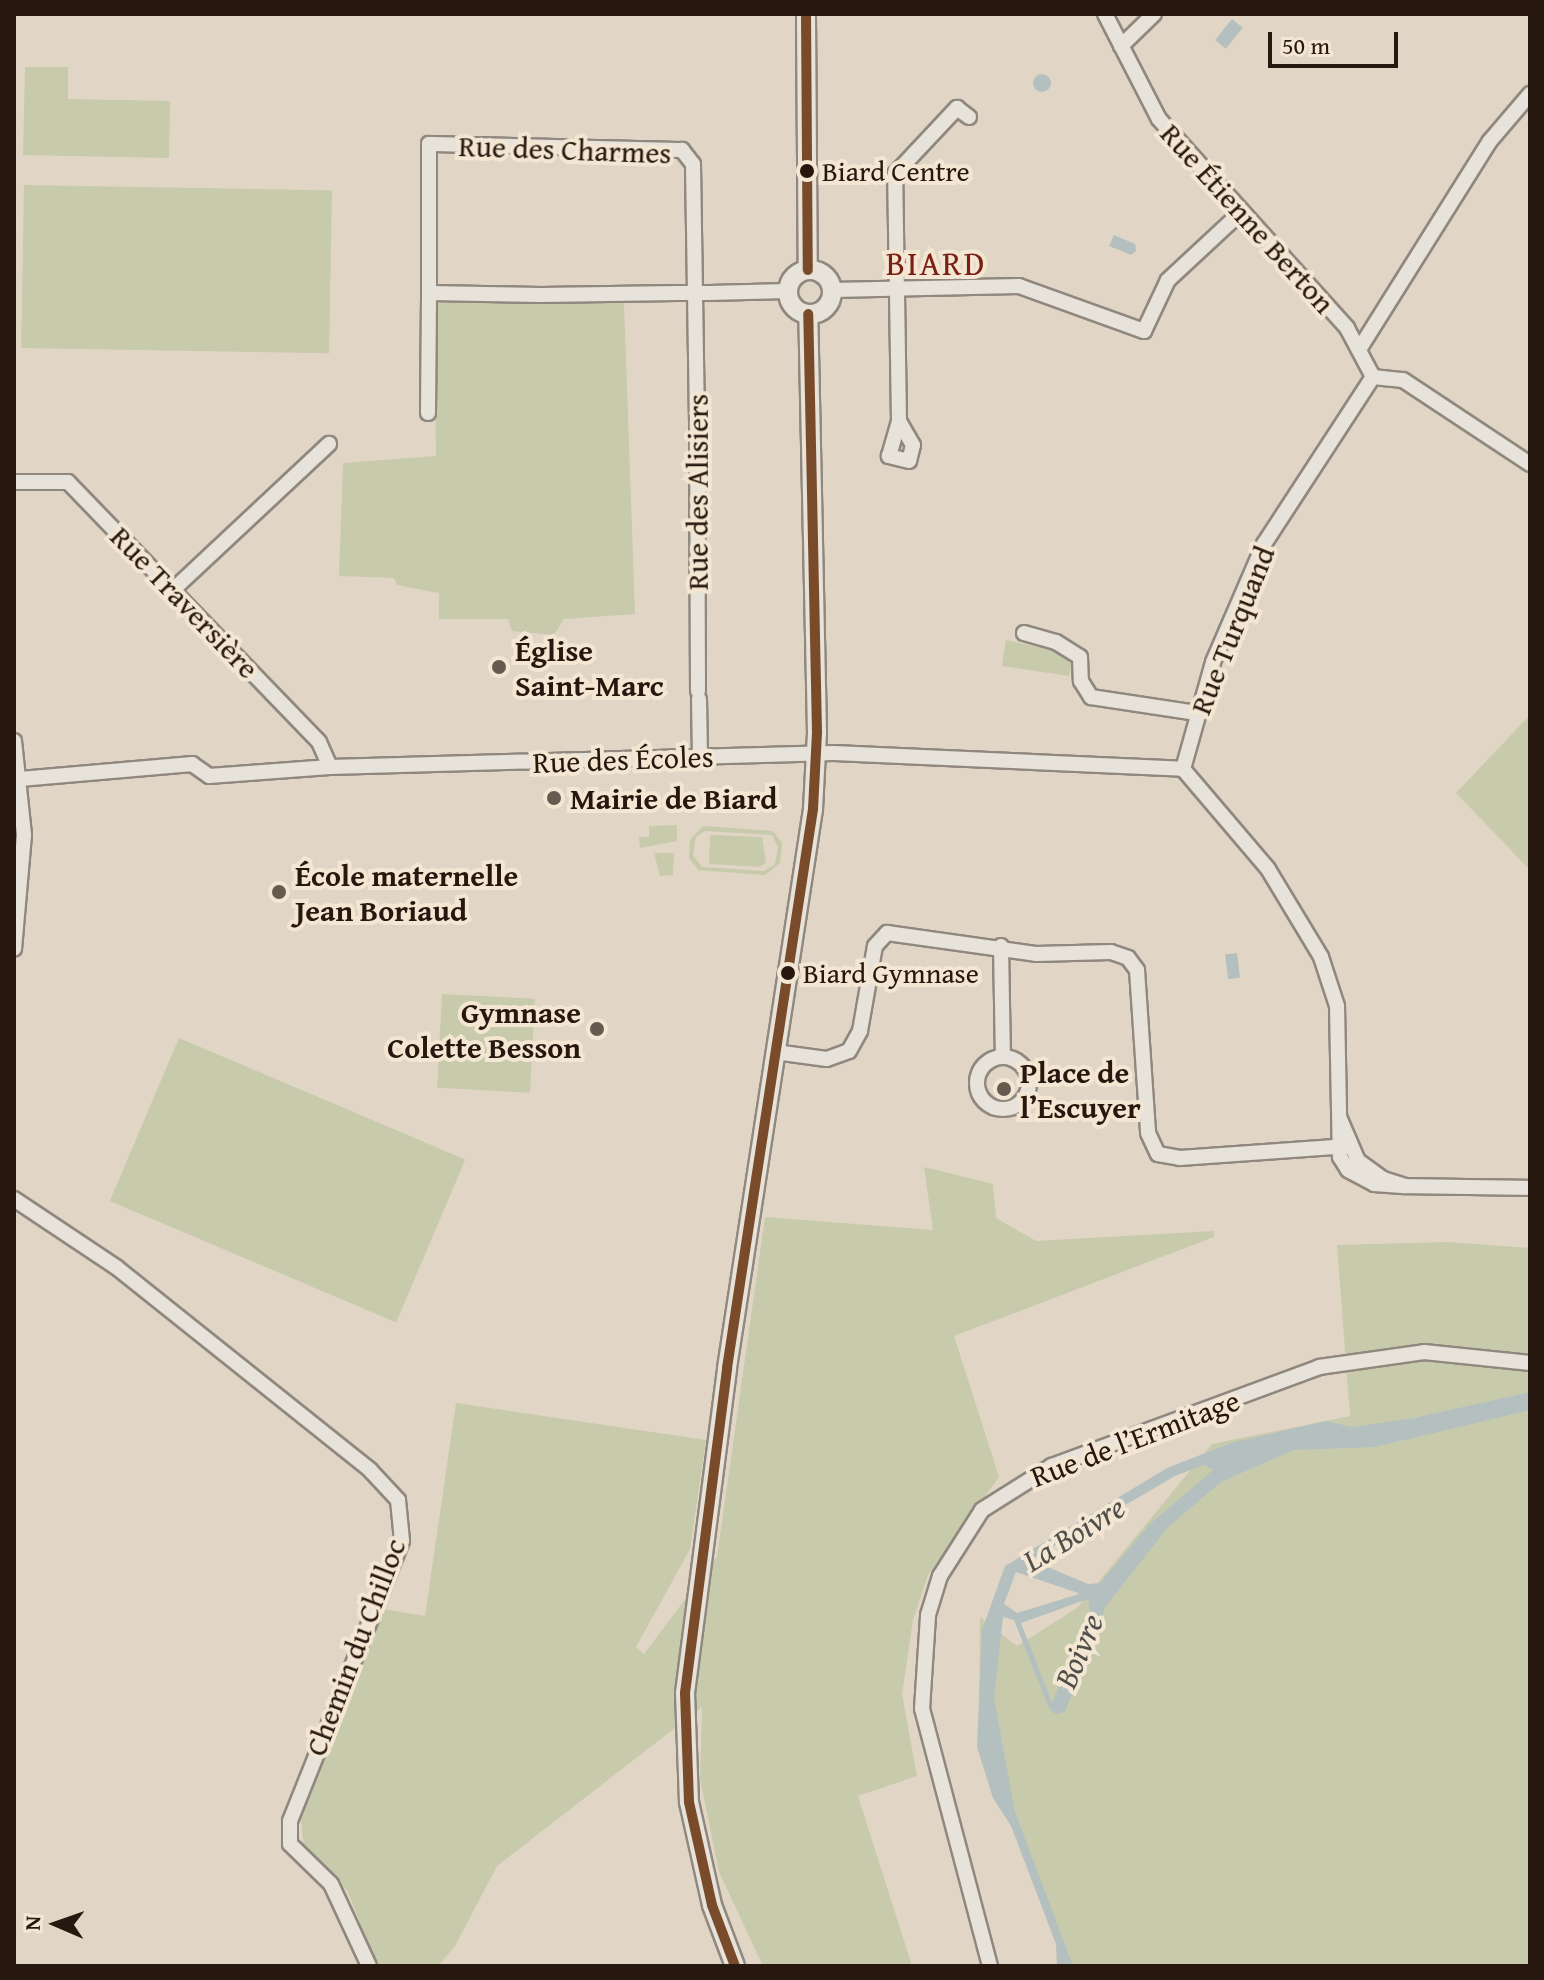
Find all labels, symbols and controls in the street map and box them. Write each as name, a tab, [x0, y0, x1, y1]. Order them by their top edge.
scale bar	[1272, 16, 1402, 66]
text: 50 m	[1282, 28, 1330, 63]
street label: Rue Étienne Berton	[1153, 116, 1343, 320]
street label: Rue des Charmes	[458, 127, 672, 171]
place label: Biard Centre	[822, 154, 970, 188]
marker: Biard Centre	[799, 163, 815, 179]
district label: BIARD	[886, 243, 986, 283]
street label: Rue des Alisiers	[679, 394, 715, 590]
street label: Rue Traversière	[103, 518, 267, 686]
street label: Rue Turquand	[1182, 541, 1282, 719]
place label: Église Saint-Marc	[515, 632, 664, 702]
marker: Église Saint-Marc	[490, 658, 508, 676]
street label: Rue des Écoles	[532, 738, 714, 780]
place label: Mairie de Biard	[570, 780, 777, 816]
marker: Mairie de Biard	[545, 789, 563, 807]
place label: École maternelle Jean Boriaud	[295, 857, 518, 928]
marker: École maternelle Jean Boriaud	[270, 883, 288, 901]
place label: Biard Gymnase	[803, 956, 979, 990]
marker: Biard Gymnase	[780, 965, 796, 981]
place label: Gymnase Colette Besson	[387, 994, 581, 1064]
marker: Gymnase Colette Besson	[588, 1020, 606, 1038]
place label: Place de l’Escuyer	[1020, 1054, 1141, 1124]
marker: Place de l’Escuyer	[995, 1080, 1013, 1098]
street label: Rue de l’Ermitage	[1026, 1382, 1244, 1494]
water label: La Boivre	[1016, 1488, 1132, 1580]
street label: Chemin du Chilloc	[297, 1533, 413, 1761]
water label: Boivre	[1046, 1608, 1112, 1694]
north arrow	[16, 1884, 96, 1964]
text: N	[16, 1915, 48, 1931]

